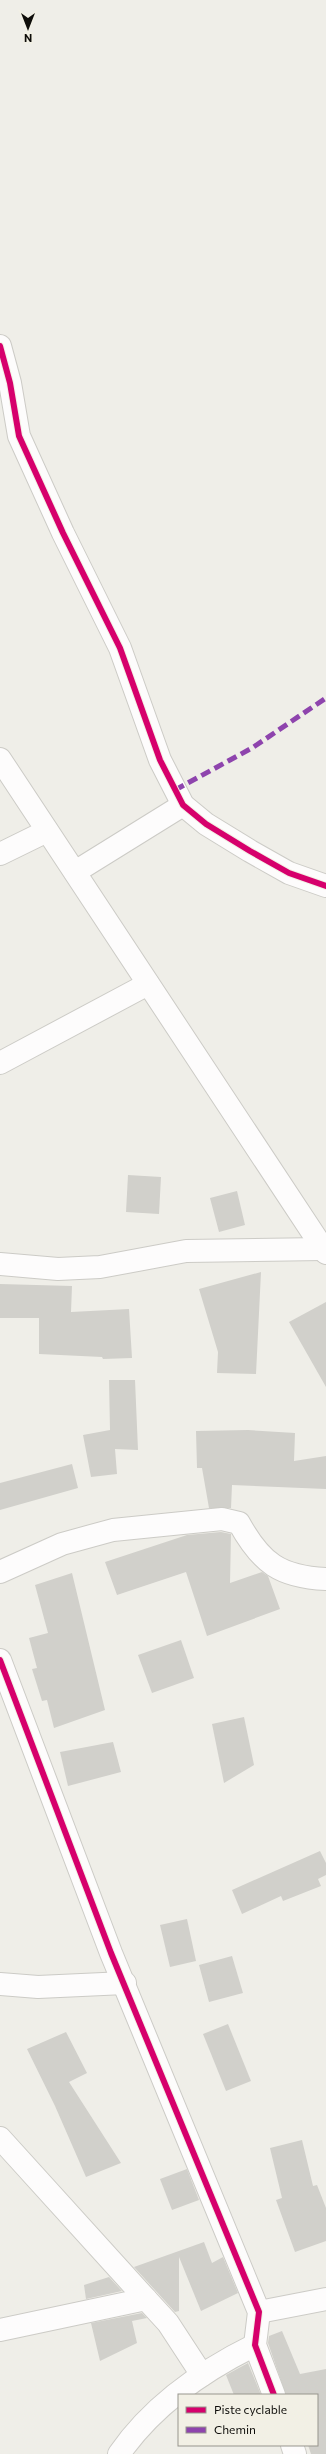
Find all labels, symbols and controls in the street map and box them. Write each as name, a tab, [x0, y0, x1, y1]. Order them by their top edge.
north arrow	[8, 8, 48, 48]
text: N	[24, 32, 32, 45]
legend	[178, 2394, 318, 2446]
text: Piste cyclable	[214, 2402, 287, 2416]
text: Chemin	[214, 2422, 256, 2436]

